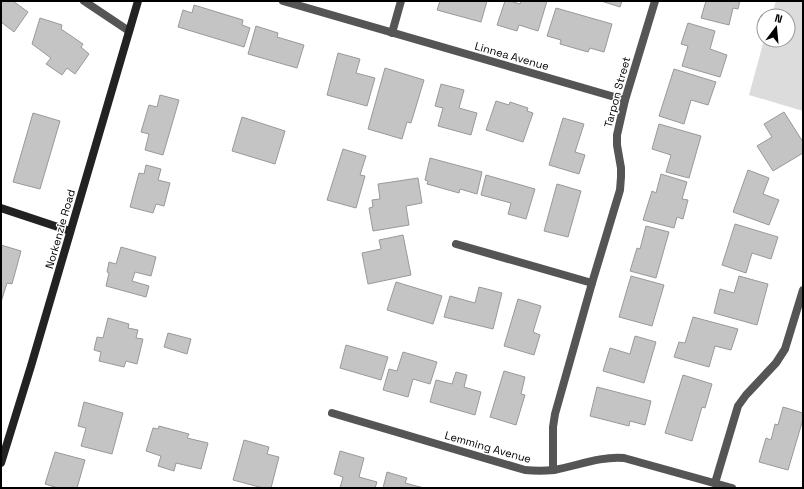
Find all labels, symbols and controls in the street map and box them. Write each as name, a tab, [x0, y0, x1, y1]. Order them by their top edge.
north arrow	[756, 8, 796, 48]
text: N	[773, 11, 784, 26]
street label: Linnea Avenue	[473, 39, 551, 73]
street label: Tarpon Street	[601, 55, 633, 129]
street label: Norkenzie Road	[42, 188, 78, 270]
street label: Lemming Avenue	[443, 428, 533, 466]

